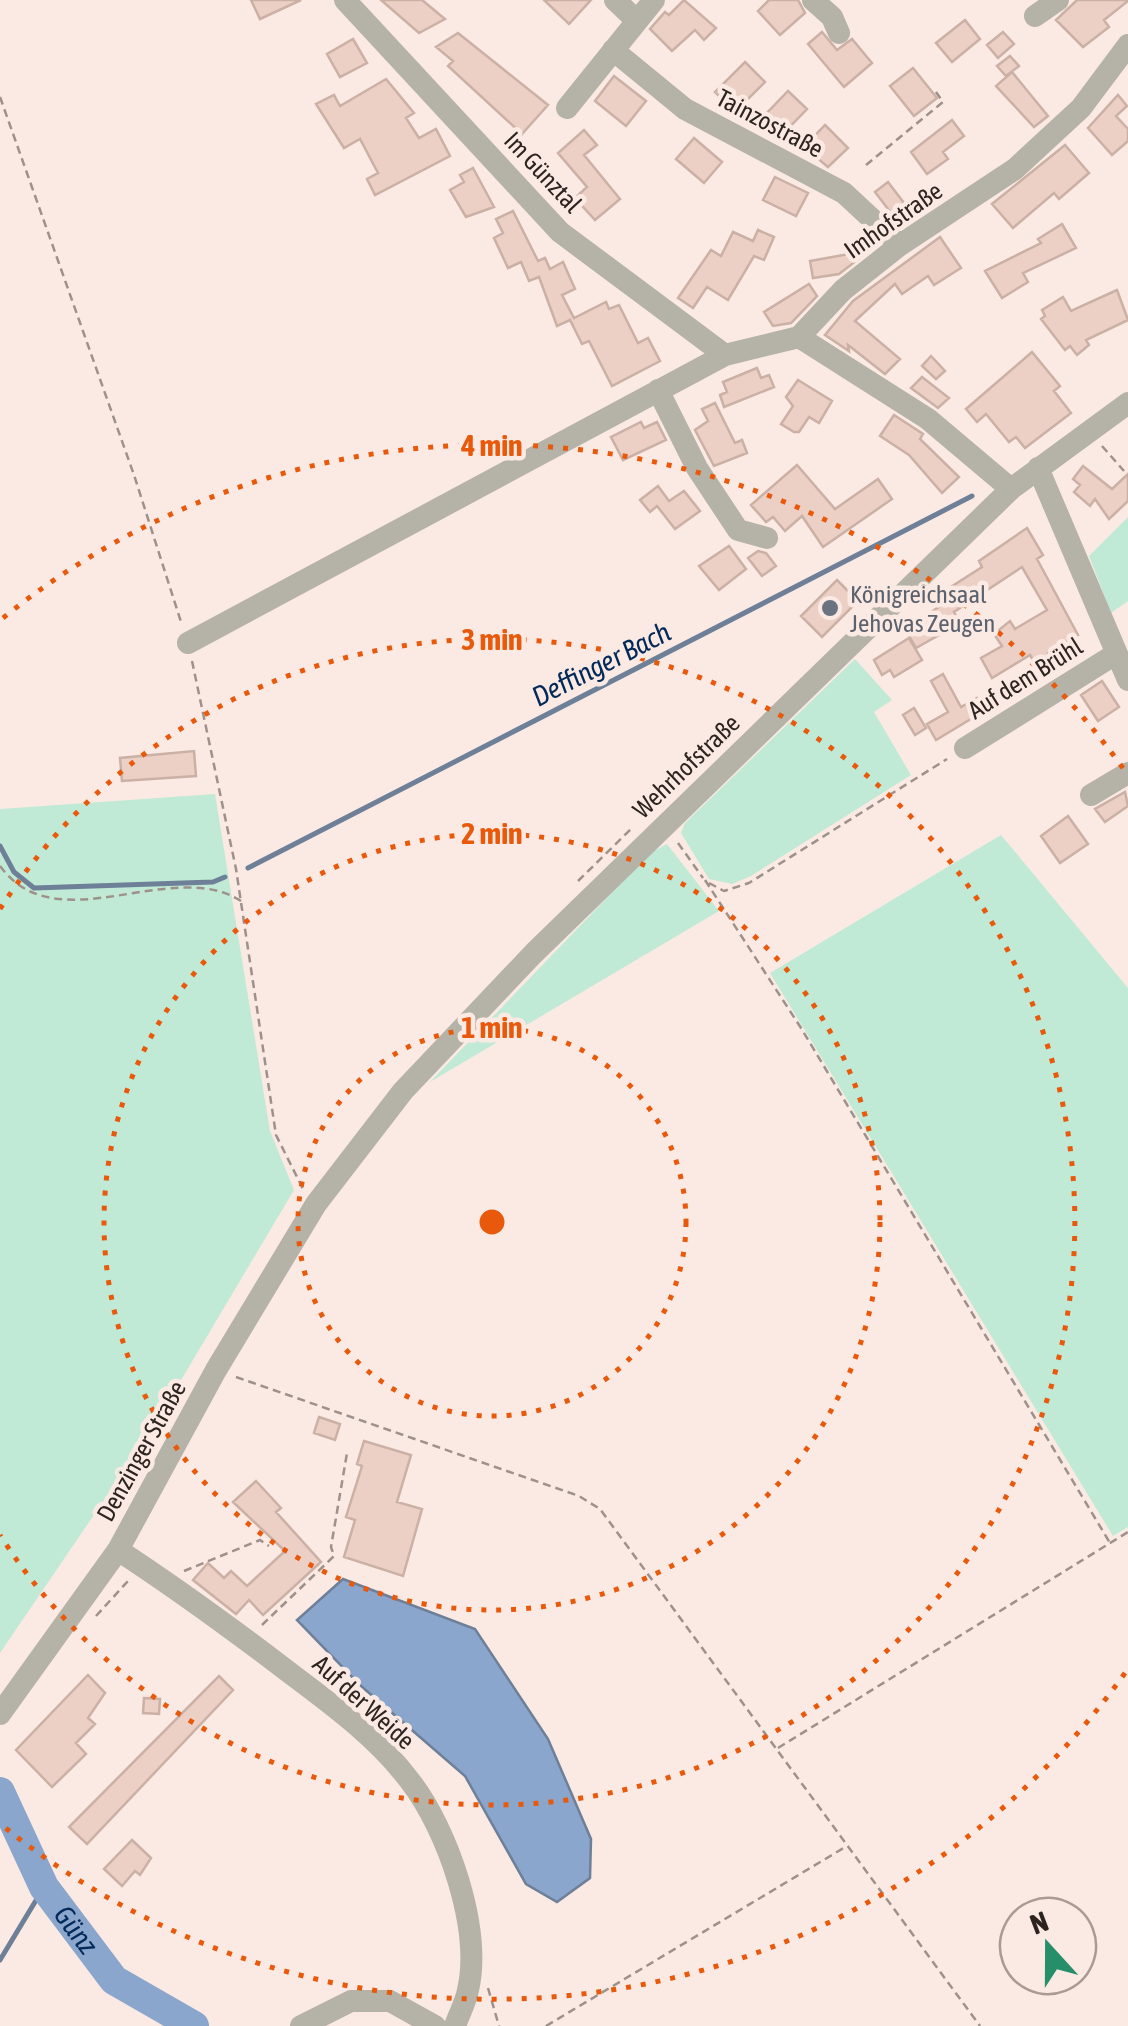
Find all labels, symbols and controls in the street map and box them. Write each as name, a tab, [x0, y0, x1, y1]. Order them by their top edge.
street label: Tainzostraße	[712, 83, 828, 163]
street label: Im Günztal	[499, 126, 587, 218]
street label: Imhofstraße	[839, 176, 947, 264]
text: 4 min	[460, 428, 523, 462]
place label: Königreichsaal Jehovas Zeugen	[850, 580, 995, 637]
marker: Königreichsaal Jehovas Zeugen	[819, 597, 841, 619]
water label: Deffinger Bach	[526, 615, 676, 713]
text: 3 min	[461, 622, 523, 656]
street label: Auf dem Brühl	[963, 632, 1088, 724]
street label: Wehrhofstraße	[627, 708, 745, 824]
text: 2 min	[461, 816, 523, 850]
text: 1 min	[461, 1010, 523, 1044]
centre of rings	[474, 1204, 510, 1240]
street label: Denzinger Straße	[91, 1376, 191, 1526]
street label: Auf der Weide	[308, 1649, 420, 1755]
north arrow	[998, 1896, 1098, 1996]
water label: Günz	[48, 1899, 105, 1961]
text: N	[1026, 1905, 1052, 1941]

